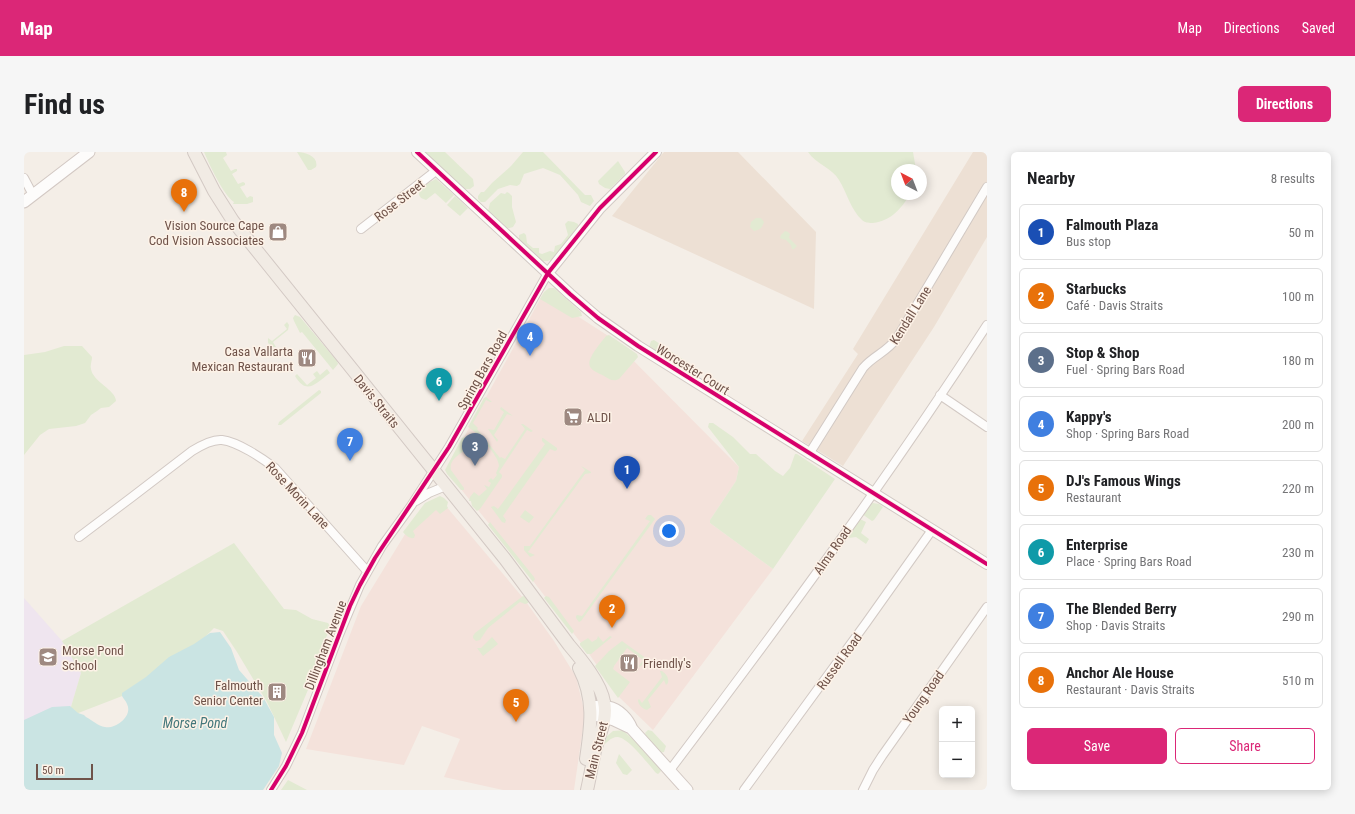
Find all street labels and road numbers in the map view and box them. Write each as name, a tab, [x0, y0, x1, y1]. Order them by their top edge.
street label: Rose Street	[371, 176, 427, 224]
street label: Kendall Lane	[887, 283, 934, 347]
street label: Spring Bars Road	[455, 328, 510, 412]
street label: Worcester Court	[653, 341, 732, 398]
street label: Davis Straits	[351, 372, 403, 431]
street label: Rose Morin Lane	[263, 459, 332, 532]
street label: Alma Road	[810, 523, 854, 577]
street label: Dillingham Avenue	[301, 598, 349, 692]
street label: Russell Road	[814, 630, 865, 692]
street label: Young Road	[900, 668, 947, 727]
street label: Main Street	[582, 720, 611, 780]

